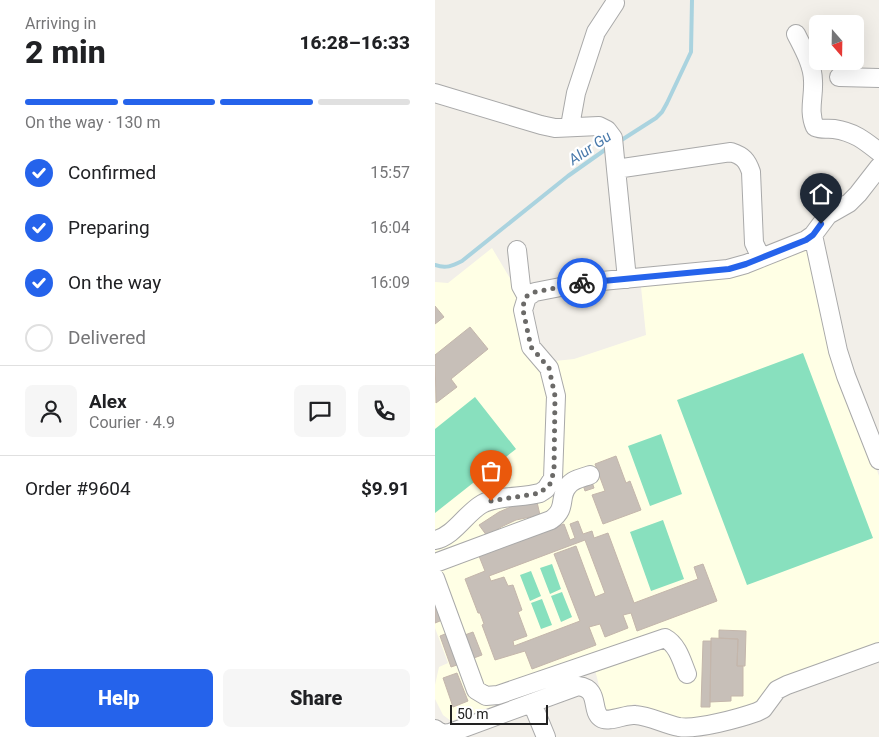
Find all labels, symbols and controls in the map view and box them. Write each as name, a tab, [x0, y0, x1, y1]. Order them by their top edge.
text: Arriving in	[25, 14, 96, 33]
north arrow	[809, 15, 864, 70]
map controls	[809, 15, 864, 70]
text: 16:28–16:33	[299, 31, 410, 54]
text: 2 min	[25, 33, 106, 71]
text: On the way · 130 m	[25, 113, 161, 132]
water label: Alur Gu	[564, 127, 615, 169]
icon: check	[25, 159, 53, 187]
text: Confirmed	[68, 161, 156, 184]
text: 15:57	[370, 163, 410, 182]
pin	[800, 173, 842, 224]
icon: home	[807, 180, 835, 208]
icon: check	[25, 214, 53, 242]
text: Preparing	[68, 216, 150, 239]
text: 16:04	[370, 218, 410, 237]
courier	[557, 258, 607, 308]
icon: check	[25, 269, 53, 297]
icon: bike	[568, 269, 596, 297]
text: On the way	[68, 271, 161, 294]
text: 16:09	[370, 273, 410, 292]
text: Delivered	[68, 326, 146, 349]
button: person	[25, 385, 77, 437]
button: chat	[294, 385, 346, 437]
button: phone	[358, 385, 410, 437]
text: Alex	[89, 390, 127, 413]
text: Courier · 4.9	[89, 413, 175, 432]
pin	[470, 450, 512, 501]
icon: bag	[477, 457, 505, 485]
text: Order #9604	[25, 477, 131, 500]
text: $9.91	[361, 477, 410, 500]
button: Help	[25, 669, 213, 727]
button: Share	[223, 669, 410, 727]
scale bar	[450, 702, 547, 725]
text: 50 m	[457, 706, 489, 722]

